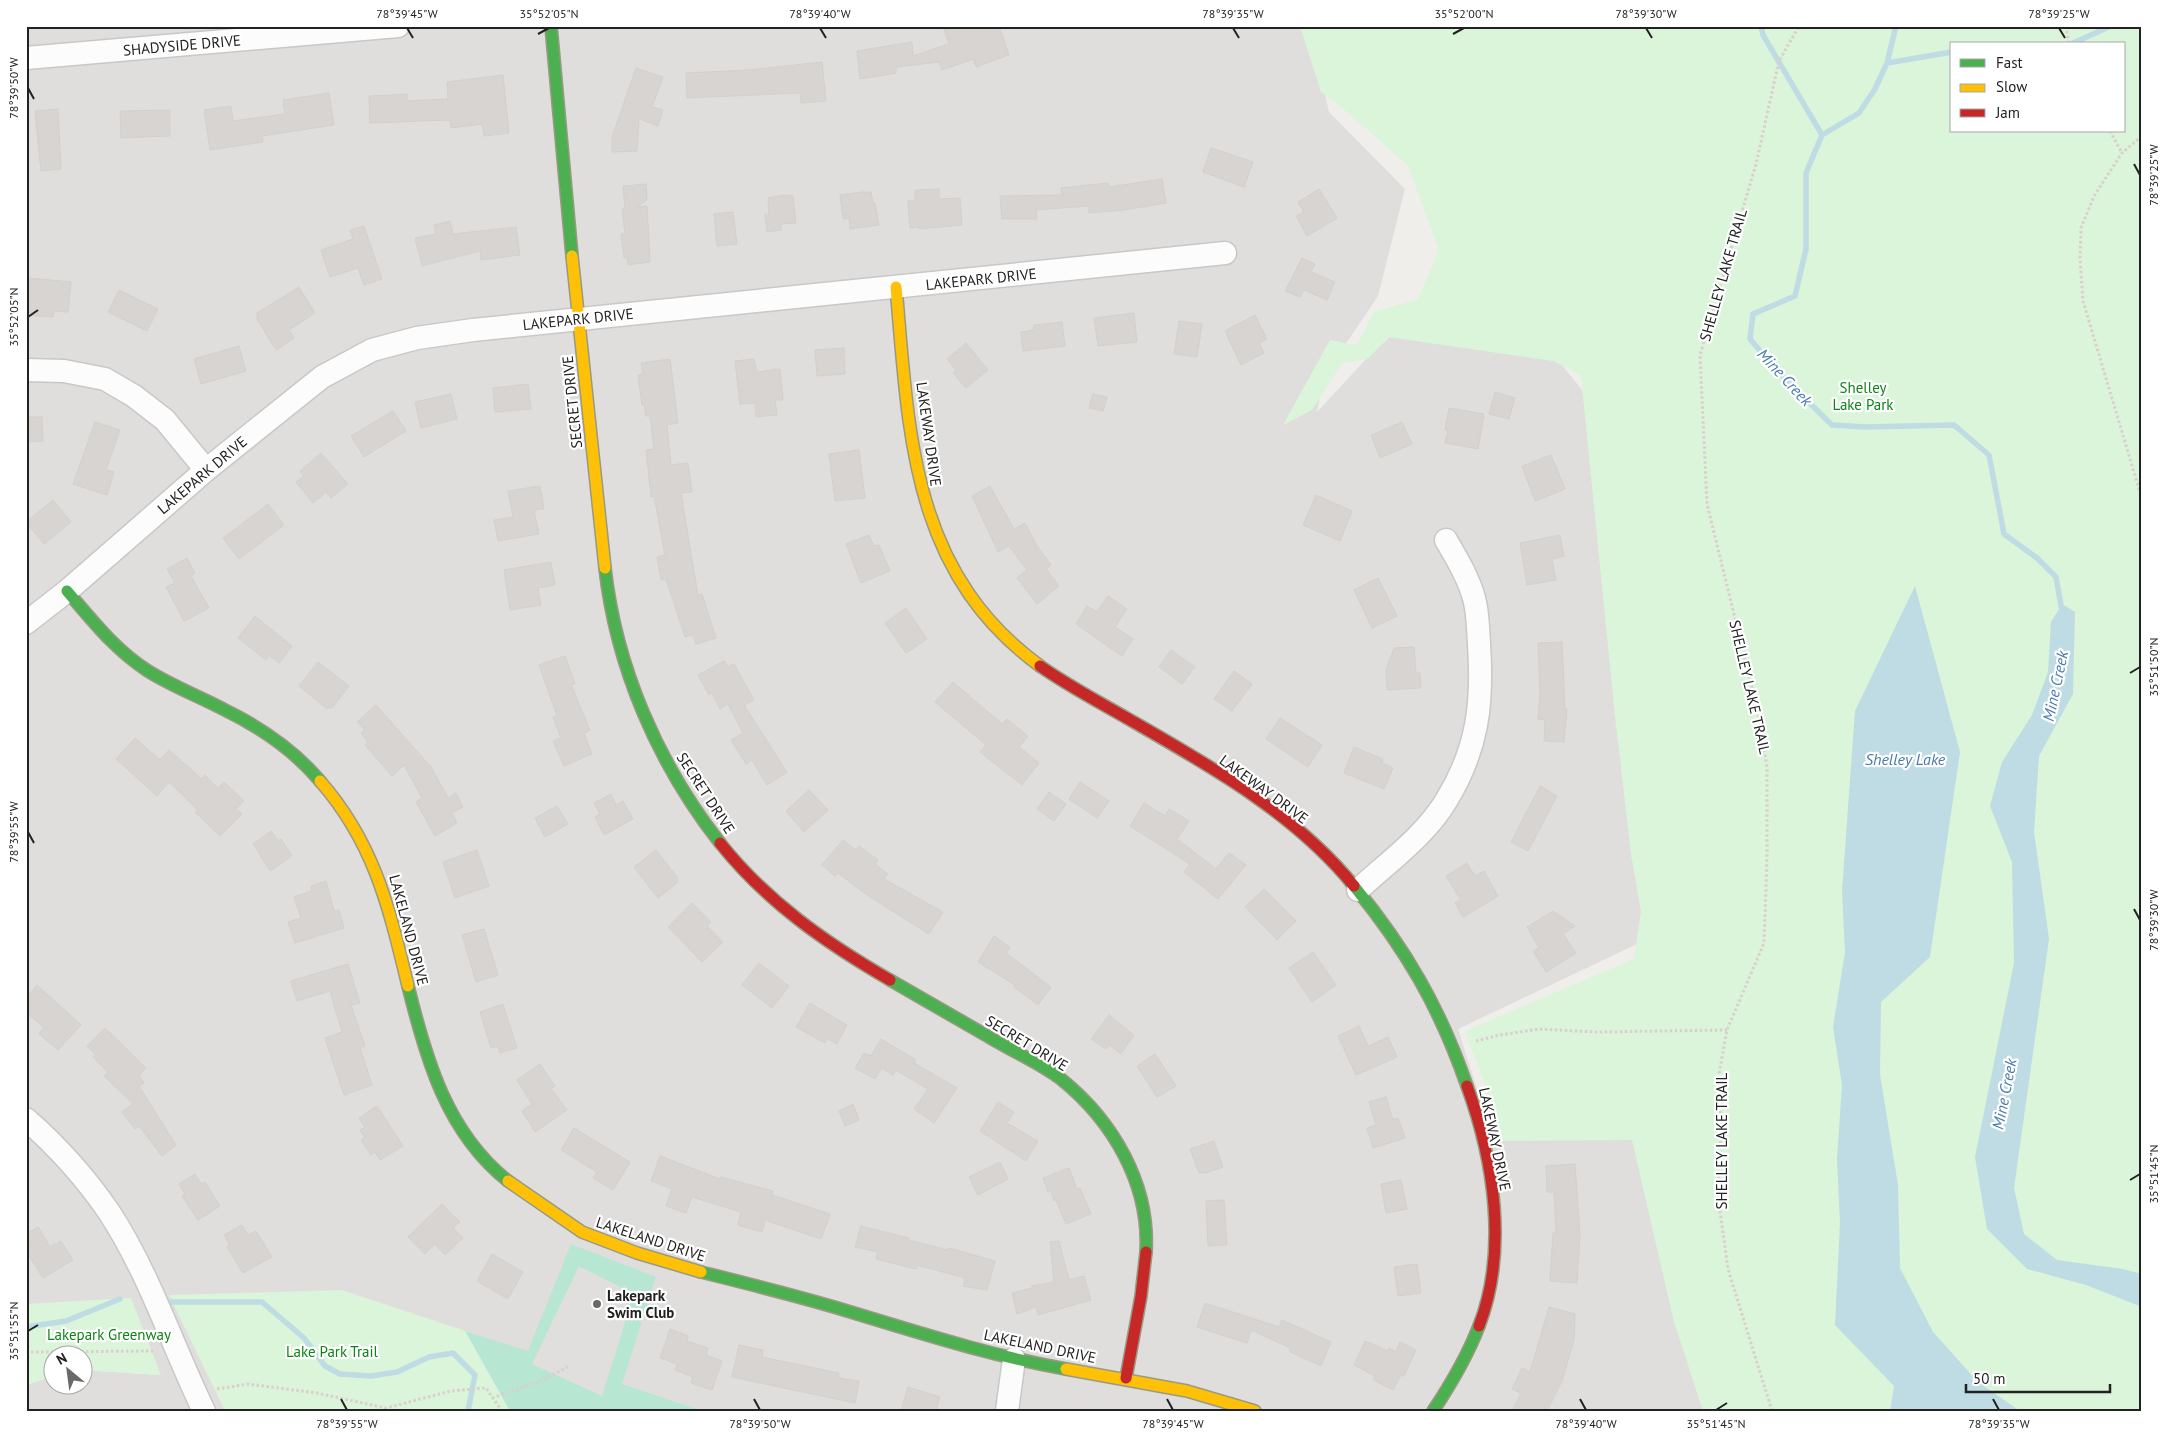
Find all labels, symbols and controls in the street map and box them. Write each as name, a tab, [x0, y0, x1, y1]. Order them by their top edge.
text: 78°39'45"W	[376, 6, 438, 21]
text: 35°52'05"N	[519, 6, 579, 21]
text: 78°39'40"W	[789, 6, 851, 21]
text: 78°39'35"W	[1202, 6, 1264, 21]
text: 35°52'00"N	[1434, 6, 1494, 21]
text: 78°39'30"W	[1615, 6, 1677, 21]
text: 78°39'25"W	[2028, 6, 2090, 21]
street label: SHADYSIDE DRIVE	[122, 30, 242, 60]
legend	[1950, 42, 2126, 132]
text: Fast	[1996, 53, 2023, 72]
text: 78°39'50"W	[6, 57, 21, 119]
text: Slow	[1996, 77, 2027, 96]
text: Jam	[1995, 103, 2020, 122]
text: 78°39'25"W	[2146, 144, 2161, 206]
street label: SHELLEY LAKE TRAIL	[1695, 206, 1751, 343]
street label: LAKEPARK DRIVE	[925, 264, 1037, 294]
text: 35°52'05"N	[6, 287, 21, 347]
street label: LAKEPARK DRIVE	[522, 304, 634, 334]
water label: Mine Creek	[1753, 344, 1817, 411]
street label: SECRET DRIVE	[558, 355, 586, 449]
park label: Shelley Lake Park	[1832, 378, 1894, 414]
street label: LAKEWAY DRIVE	[912, 381, 946, 487]
street label: LAKEPARK DRIVE	[153, 432, 251, 518]
street label: SHELLEY LAKE TRAIL	[1725, 618, 1775, 756]
text: 35°51'50"N	[2146, 637, 2161, 697]
water label: Mine Creek	[2038, 648, 2072, 723]
street label: SECRET DRIVE	[673, 749, 739, 837]
water label: Shelley Lake	[1865, 749, 1946, 769]
street label: LAKEWAY DRIVE	[1216, 750, 1312, 828]
text: 78°39'55"W	[6, 801, 21, 863]
street label: LAKELAND DRIVE	[385, 872, 433, 988]
text: 78°39'30"W	[2146, 889, 2161, 951]
street label: SECRET DRIVE	[982, 1011, 1072, 1075]
water label: Mine Creek	[1987, 1056, 2021, 1131]
street label: SHELLEY LAKE TRAIL	[1712, 1072, 1731, 1209]
street label: LAKEWAY DRIVE	[1475, 1086, 1515, 1192]
text: 35°51'45"N	[2146, 1144, 2161, 1204]
street label: LAKELAND DRIVE	[594, 1212, 708, 1266]
place label: Lakepark Swim Club	[607, 1286, 674, 1322]
marker: Lakepark Swim Club	[591, 1298, 603, 1310]
text: 35°51'55"N	[6, 1301, 21, 1361]
park label: Lakepark Greenway	[47, 1325, 171, 1344]
street label: LAKELAND DRIVE	[982, 1325, 1098, 1367]
park label: Lake Park Trail	[286, 1342, 379, 1361]
north arrow	[42, 1344, 92, 1394]
text: N	[53, 1349, 70, 1369]
scale bar	[1966, 1362, 2109, 1394]
text: 50 m	[1973, 1369, 2006, 1388]
text: 78°39'55"W	[316, 1416, 378, 1431]
text: 78°39'50"W	[729, 1416, 791, 1431]
text: 78°39'45"W	[1142, 1416, 1204, 1431]
text: 78°39'40"W	[1555, 1416, 1617, 1431]
text: 35°51'45"N	[1686, 1416, 1746, 1431]
text: 78°39'35"W	[1968, 1416, 2030, 1431]

